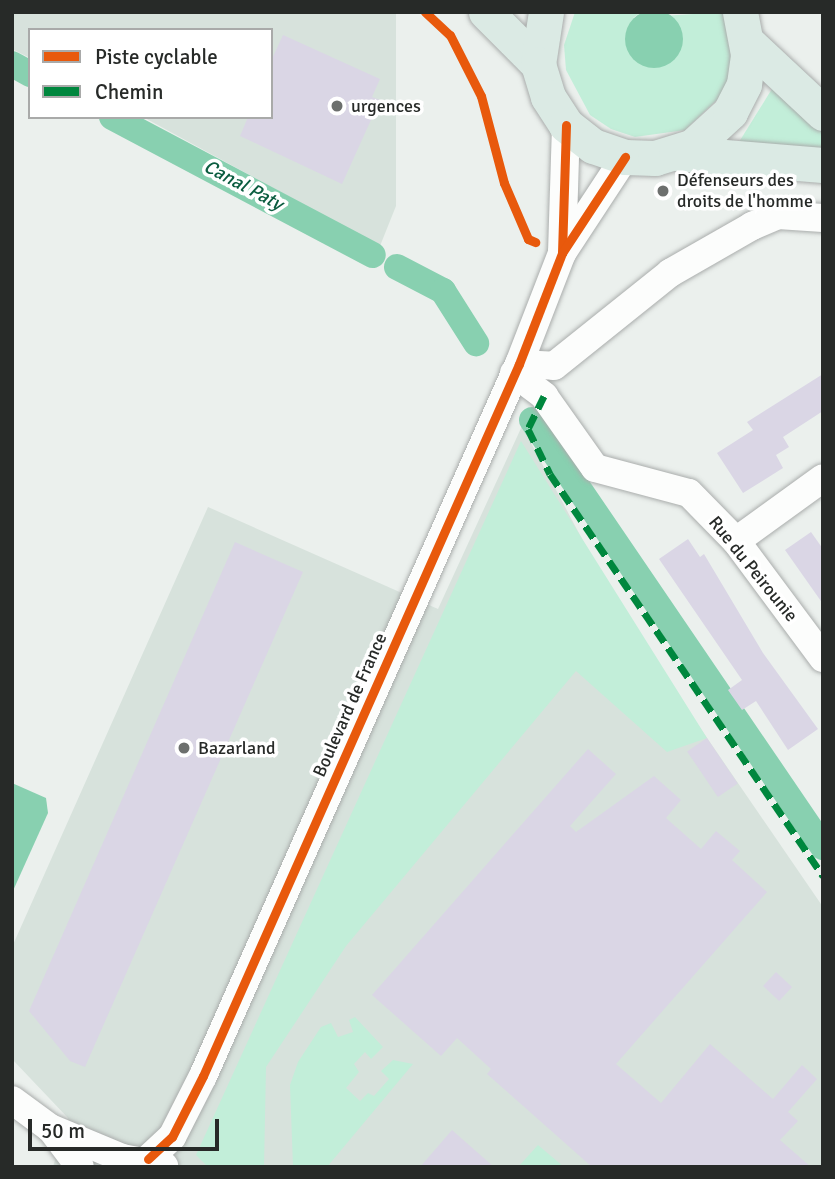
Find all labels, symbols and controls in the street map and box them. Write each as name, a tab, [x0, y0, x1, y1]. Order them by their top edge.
legend	[28, 28, 273, 119]
text: Piste cyclable	[95, 44, 218, 70]
text: Chemin	[95, 79, 164, 105]
place label: urgences	[351, 95, 421, 117]
marker: urgences	[329, 98, 345, 114]
water label: Canal Paty	[200, 156, 286, 216]
place label: Défenseurs des droits de l'homme	[677, 170, 813, 212]
marker: Défenseurs des droits de l'homme	[655, 183, 671, 199]
street label: Rue du Peirounie	[704, 512, 802, 626]
street label: Boulevard de France	[308, 630, 392, 780]
place label: Bazarland	[198, 737, 276, 759]
marker: Bazarland	[176, 740, 192, 756]
scale bar	[32, 1106, 222, 1150]
text: 50 m	[41, 1118, 85, 1144]

